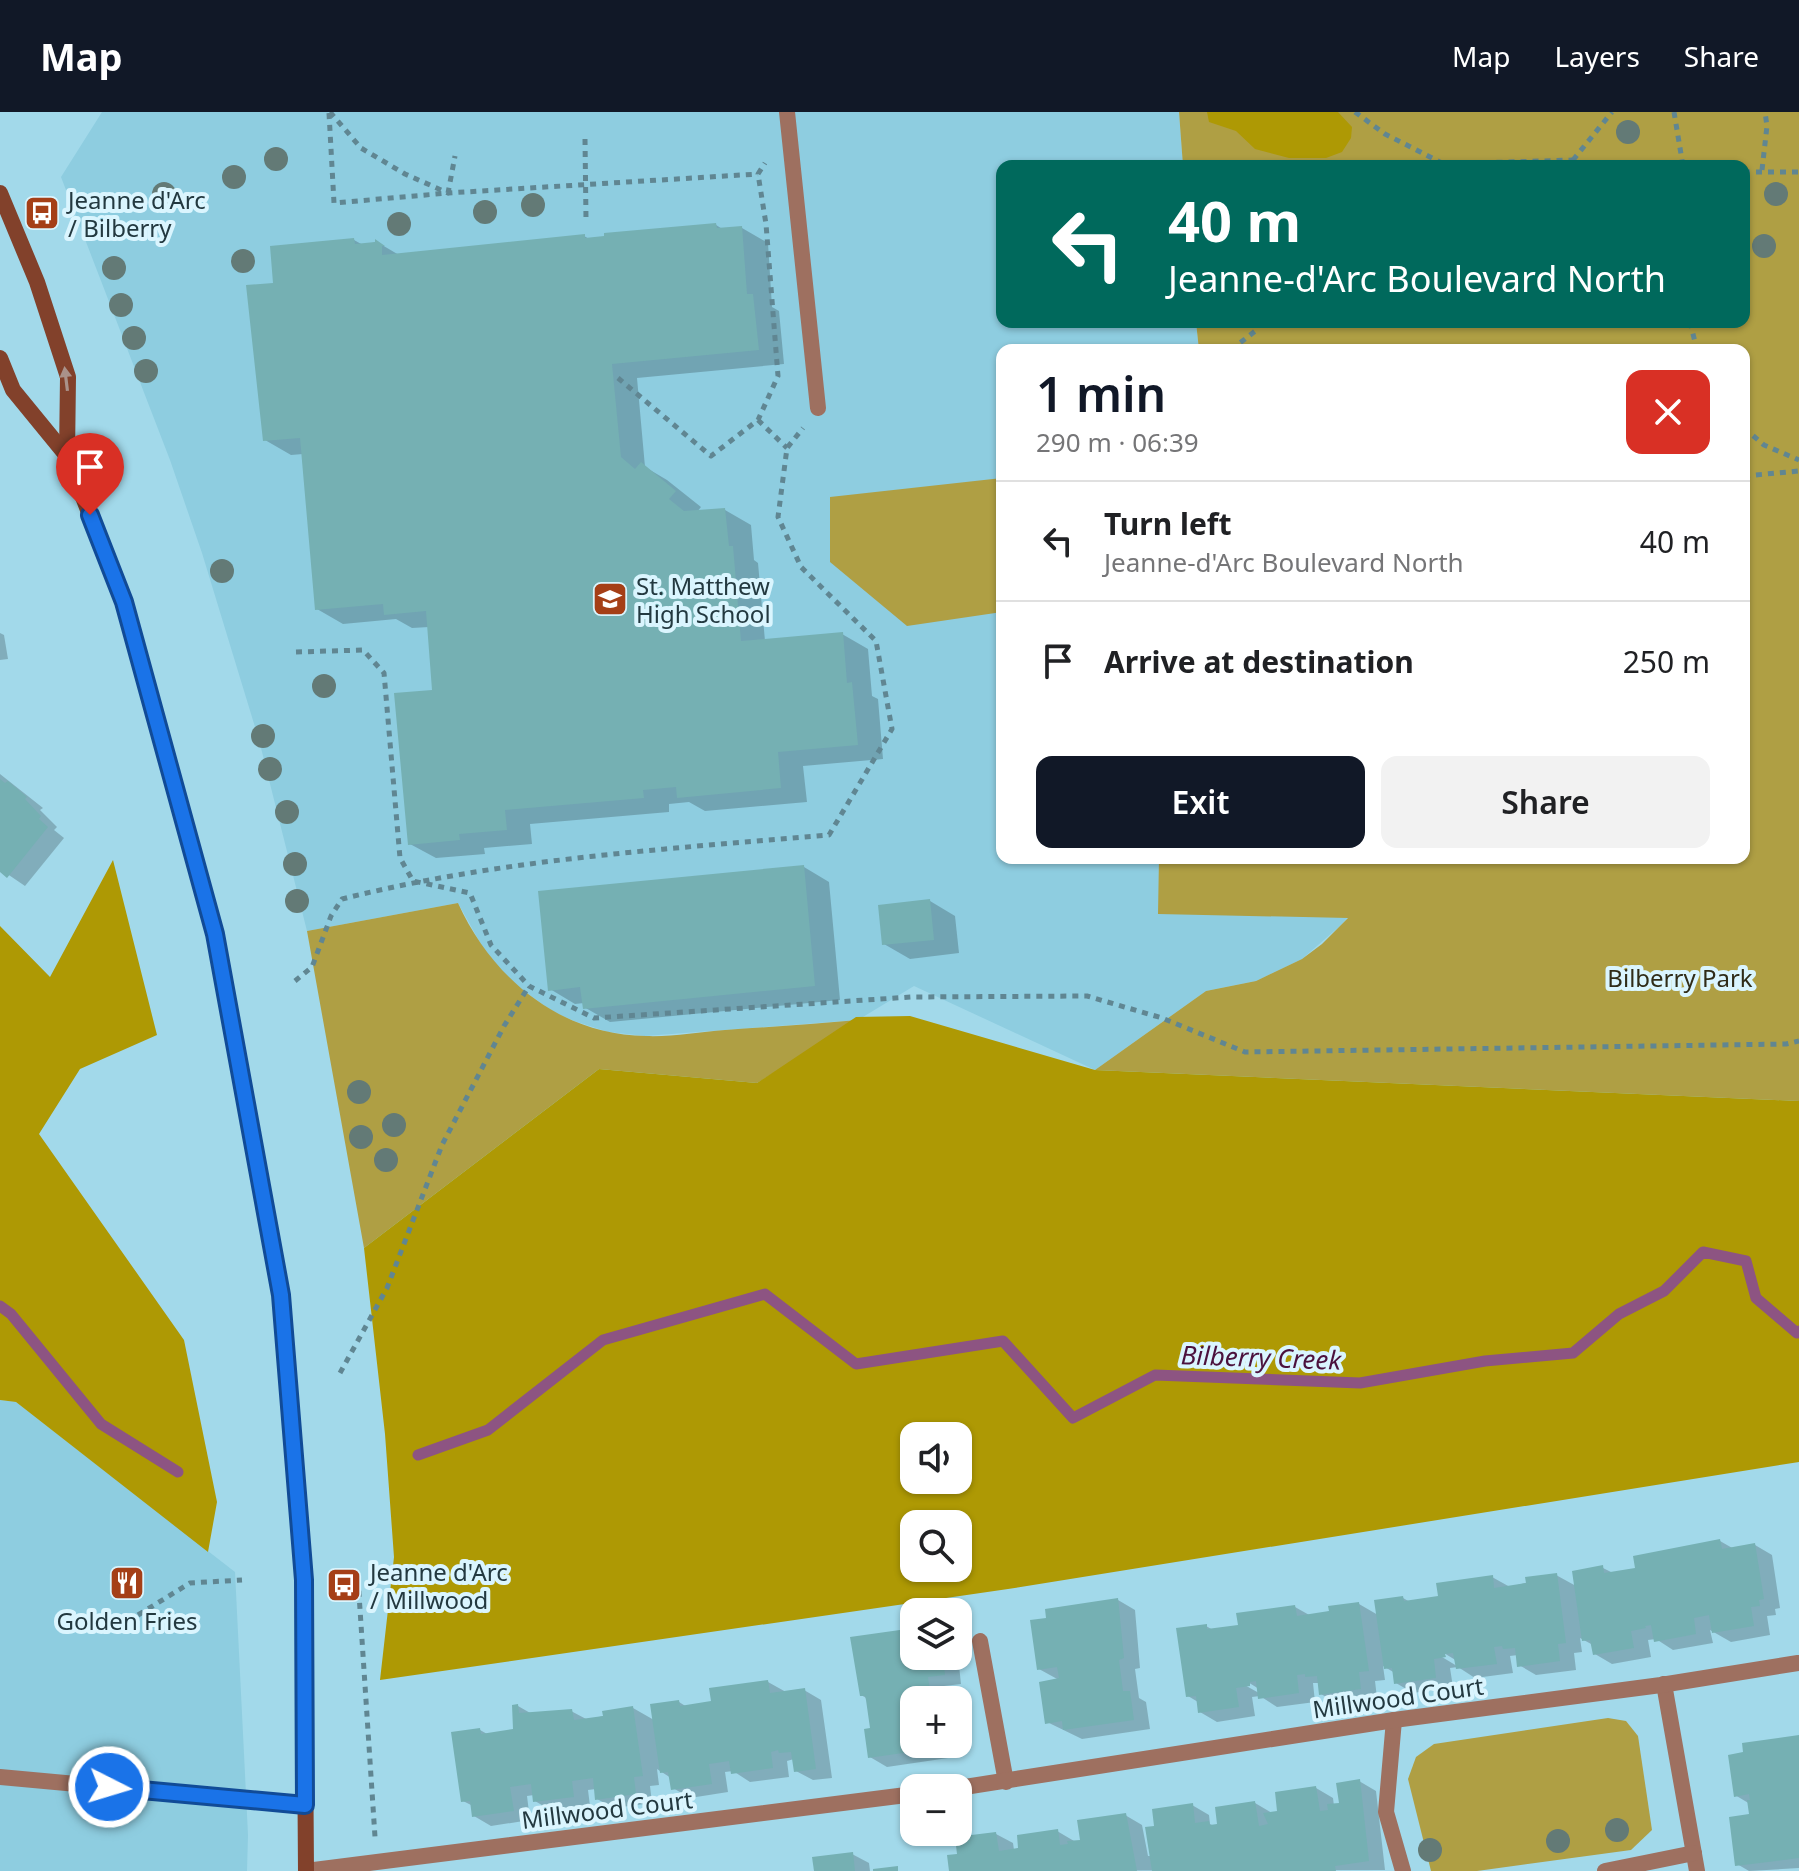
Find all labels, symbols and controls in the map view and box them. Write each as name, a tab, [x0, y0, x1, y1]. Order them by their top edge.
text: Map	[40, 30, 123, 82]
text: Map	[1452, 37, 1510, 75]
text: Layers	[1554, 37, 1640, 75]
text: Share	[1684, 37, 1759, 75]
text: 40 m	[1168, 182, 1301, 258]
place label: Jeanne d'Arc / Bilberry	[66, 183, 206, 244]
icon: left	[1036, 192, 1140, 296]
bus stop icon: Jeanne d'Arc / Bilberry	[23, 194, 61, 232]
text: Jeanne-d'Arc Boulevard North	[1168, 254, 1666, 303]
text: 1 min	[1036, 361, 1166, 426]
one-way arrow	[59, 366, 72, 391]
button: close	[1626, 370, 1710, 454]
text: 290 m · 06:39	[1036, 424, 1199, 460]
pin	[56, 433, 124, 515]
icon: arrive	[68, 445, 112, 489]
text: Turn left	[1104, 503, 1232, 544]
icon: left	[1036, 519, 1080, 563]
text: 40 m	[1640, 521, 1710, 562]
text: Jeanne-d'Arc Boulevard North	[1104, 544, 1464, 580]
place label: St. Matthew High School	[636, 569, 771, 630]
school or university icon: St. Matthew High School	[591, 580, 629, 618]
icon: arrive	[1036, 639, 1080, 683]
text: Arrive at destination	[1104, 641, 1414, 682]
text: 250 m	[1623, 641, 1710, 682]
button: Exit	[1036, 756, 1365, 848]
button: Share	[1381, 756, 1710, 848]
park label: Bilberry Park	[1607, 961, 1753, 994]
water label: Bilberry Creek	[1180, 1336, 1343, 1378]
map controls	[900, 1422, 972, 1846]
button: sound	[900, 1422, 972, 1494]
button: search	[900, 1510, 972, 1582]
place label: Jeanne d'Arc / Millwood	[368, 1555, 508, 1616]
restaurant icon: Golden Fries	[108, 1564, 146, 1602]
bus stop icon: Jeanne d'Arc / Millwood	[325, 1566, 363, 1604]
button: layers	[900, 1598, 972, 1670]
place label: Golden Fries	[56, 1604, 198, 1637]
street label: Millwood Court	[1310, 1669, 1486, 1725]
button: +	[900, 1686, 972, 1758]
position arrow	[67, 1745, 151, 1829]
button: −	[900, 1774, 972, 1846]
street label: Millwood Court	[519, 1782, 695, 1836]

